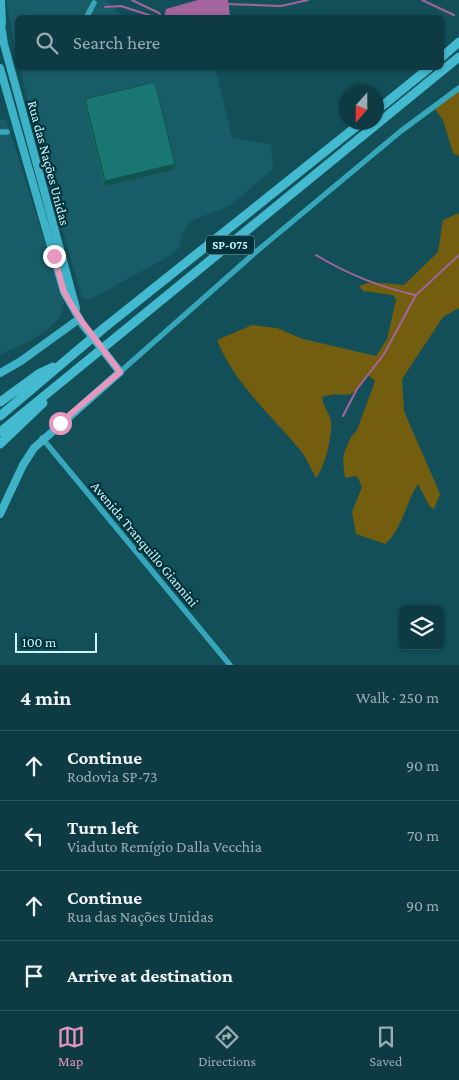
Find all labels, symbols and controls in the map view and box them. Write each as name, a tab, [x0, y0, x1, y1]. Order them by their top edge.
search box	[15, 15, 444, 70]
icon: search	[33, 29, 61, 57]
text: Search here	[73, 32, 160, 53]
north arrow	[339, 85, 384, 130]
street label: Rua das Nações Unidas	[25, 99, 73, 227]
road number: SP-075	[206, 236, 254, 254]
route end	[43, 245, 66, 268]
route start	[49, 412, 72, 435]
street label: Avenida Tranquillo Giannini	[88, 478, 202, 610]
map controls	[399, 605, 444, 650]
button: layers	[399, 605, 444, 650]
scale bar	[15, 630, 98, 653]
text: 100 m	[22, 634, 56, 650]
text: 4 min	[20, 686, 71, 710]
text: Walk · 250 m	[356, 689, 439, 706]
text: Continue	[67, 747, 142, 768]
icon: ahead	[20, 752, 48, 780]
text: 90 m	[406, 757, 439, 774]
text: Rodovia SP-73	[67, 768, 158, 785]
text: Turn left	[67, 817, 139, 838]
icon: left	[20, 822, 48, 850]
text: 70 m	[407, 827, 439, 844]
text: Viaduto Remígio Dalla Vecchia	[67, 838, 262, 855]
text: Continue	[67, 887, 142, 908]
icon: ahead	[20, 892, 48, 920]
text: 90 m	[406, 897, 439, 914]
text: Rua das Nações Unidas	[67, 908, 214, 925]
icon: arrive	[20, 962, 48, 990]
text: Arrive at destination	[67, 965, 233, 986]
tab: Map	[57, 1023, 85, 1069]
tab: Directions	[198, 1023, 256, 1069]
tab: Saved	[369, 1023, 402, 1069]

